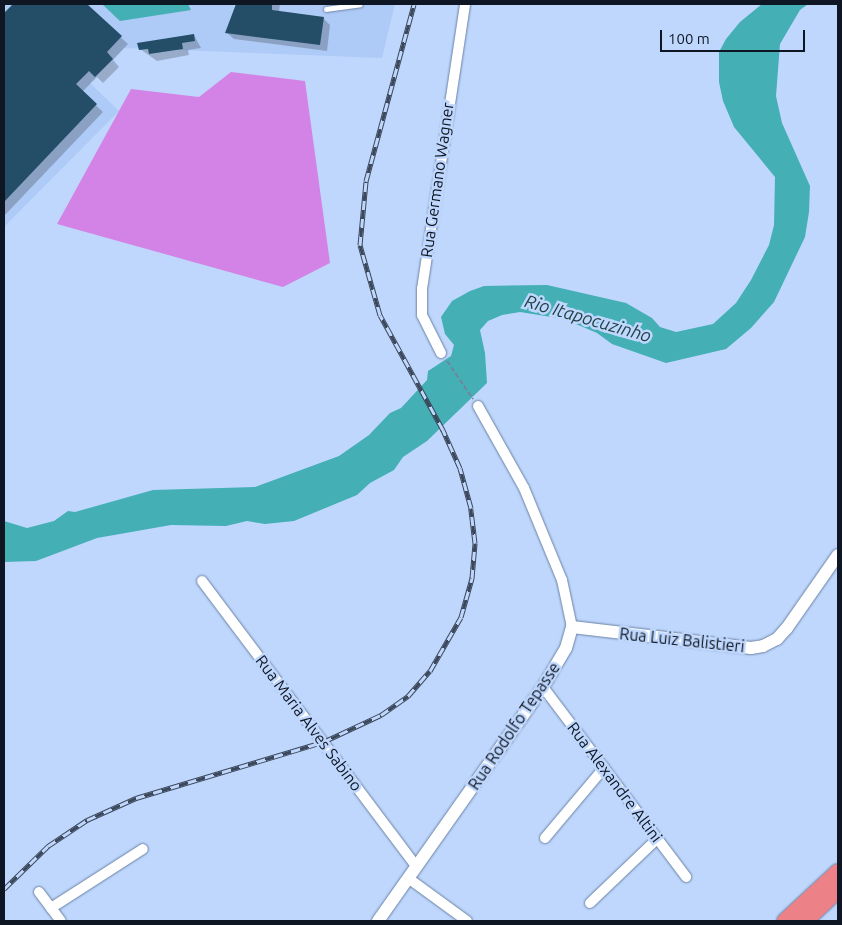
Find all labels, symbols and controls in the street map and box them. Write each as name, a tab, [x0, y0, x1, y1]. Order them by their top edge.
scale bar	[662, 20, 807, 52]
text: 100 m	[668, 30, 710, 47]
street label: Rua Germano Wagner	[417, 101, 457, 259]
water label: Rio Itapocuzinho	[522, 290, 654, 346]
street label: Rua Luiz Balistieri	[619, 624, 745, 656]
street label: Rua Maria Alves Sabino	[252, 651, 366, 795]
street label: Rua Rodolfo Tepasse	[464, 659, 564, 793]
street label: Rua Alexandre Altini	[564, 718, 666, 846]

